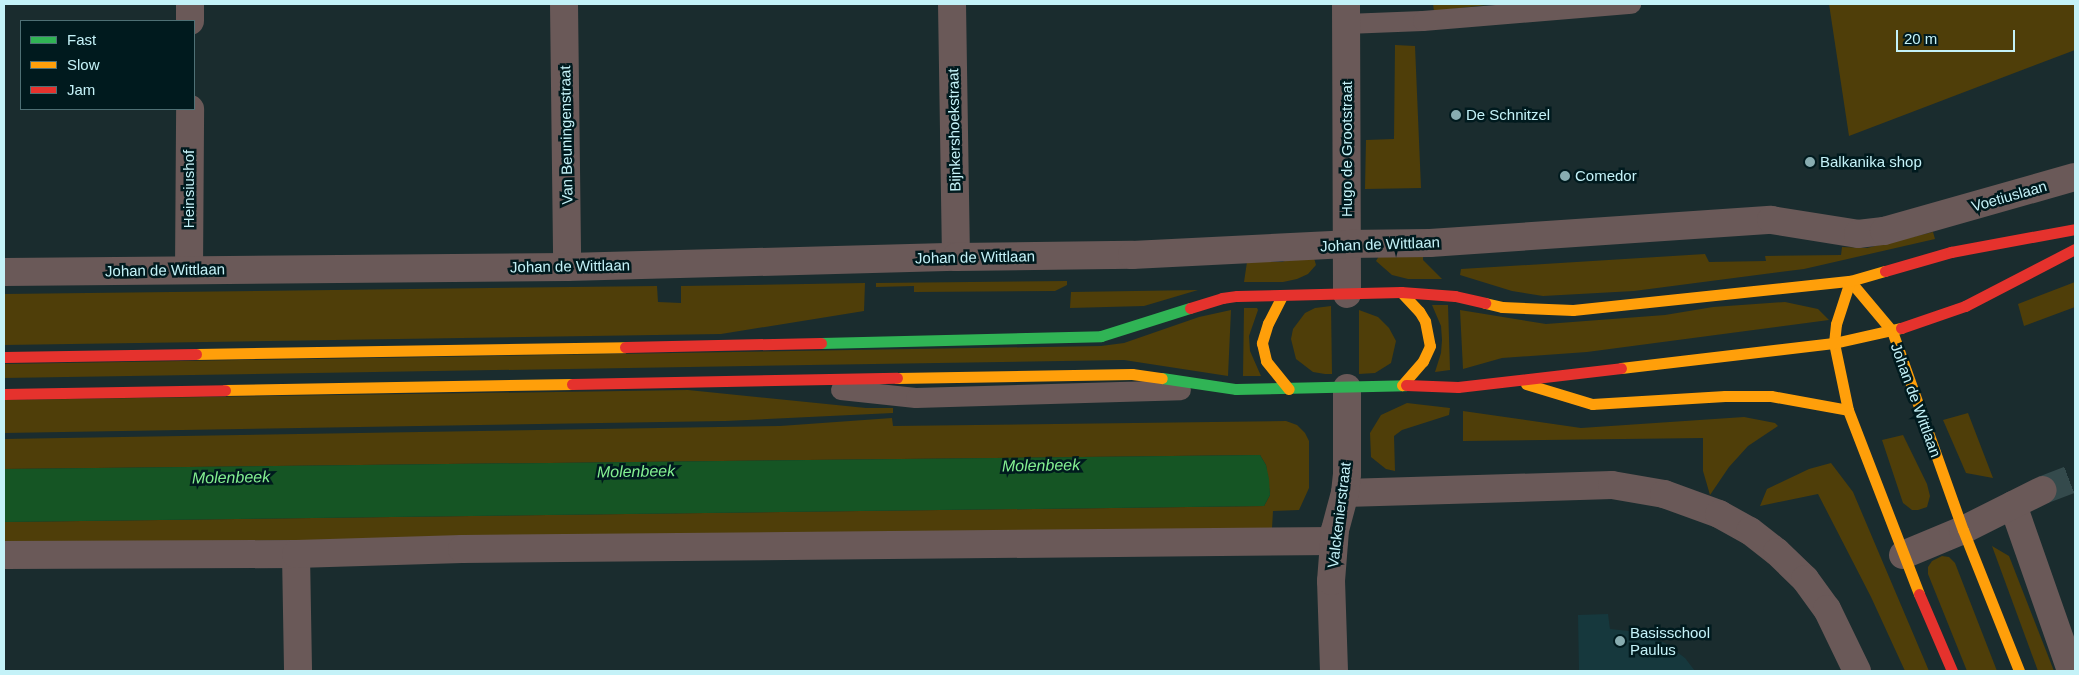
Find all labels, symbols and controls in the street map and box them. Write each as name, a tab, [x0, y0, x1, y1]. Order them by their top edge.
legend	[20, 20, 195, 110]
scale bar	[1899, 20, 2018, 52]
text: 20 m	[1904, 30, 1937, 47]
text: Fast	[67, 31, 96, 48]
text: Slow	[67, 56, 100, 73]
street label: Van Beuningenstraat	[556, 65, 576, 205]
street label: Bijnkershoekstraat	[944, 68, 964, 192]
text: Jam	[67, 81, 95, 98]
street label: Hugo de Grootstraat	[1338, 81, 1356, 217]
place label: De Schnitzel	[1466, 106, 1550, 124]
marker: De Schnitzel	[1450, 109, 1462, 121]
street label: Heinsiushof	[180, 150, 198, 228]
place label: Balkanika shop	[1820, 153, 1922, 171]
marker: Balkanika shop	[1804, 156, 1816, 168]
place label: Comedor	[1575, 167, 1637, 185]
marker: Comedor	[1559, 170, 1571, 182]
street label: Voetiuslaan	[1969, 177, 2049, 215]
street label: Johan de Wittlaan	[1320, 233, 1440, 255]
street label: Johan de Wittlaan	[915, 247, 1035, 267]
street label: Johan de Wittlaan	[510, 256, 630, 276]
street label: Johan de Wittlaan	[105, 260, 225, 280]
street label: Johan de Wittlaan	[1887, 341, 1945, 459]
water label: Molenbeek	[1002, 456, 1080, 476]
street label: Valckenierstraat	[1324, 461, 1354, 569]
water label: Molenbeek	[597, 462, 675, 482]
water label: Molenbeek	[192, 468, 270, 488]
place label: Basisschool Paulus	[1630, 623, 1710, 658]
marker: Basisschool Paulus	[1614, 635, 1626, 647]

